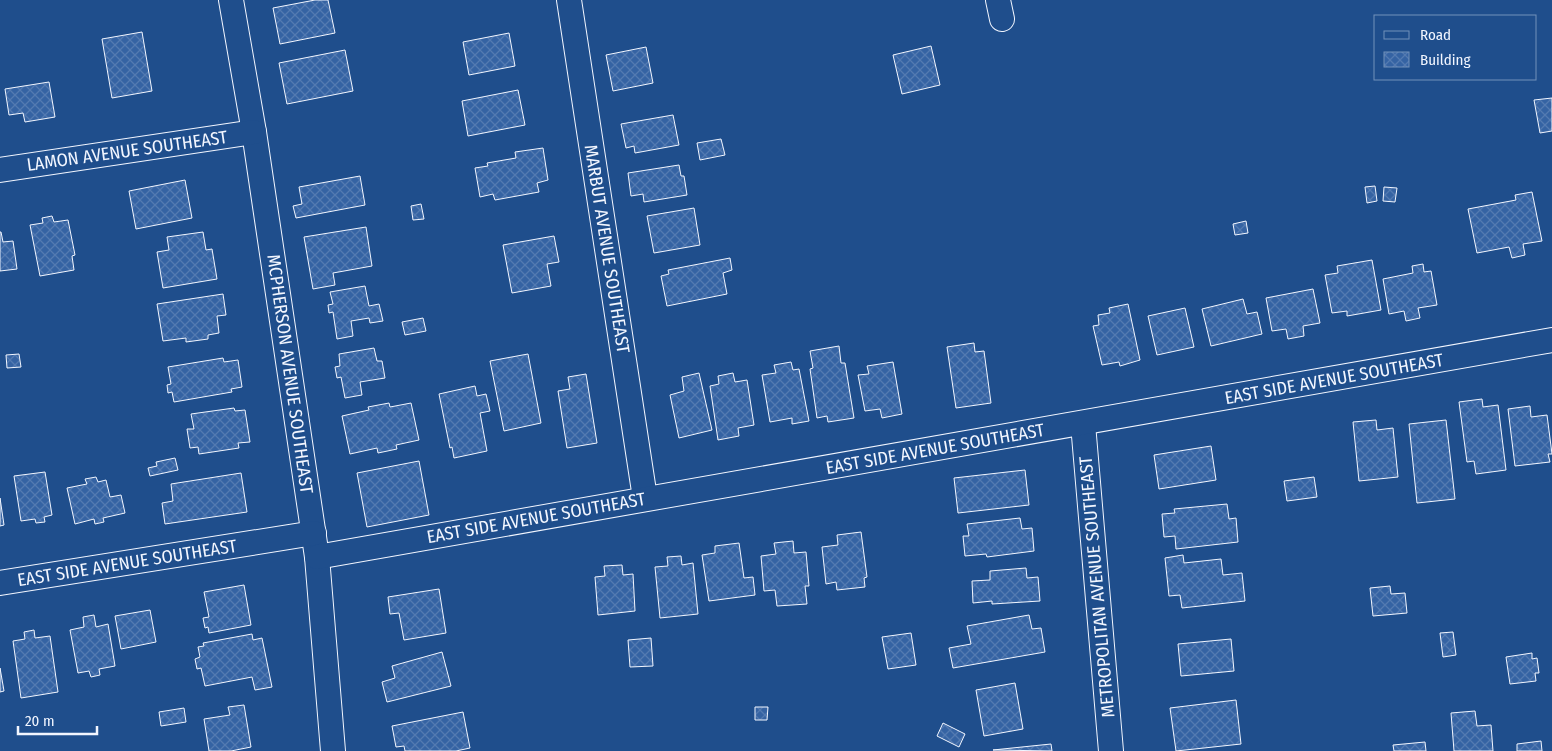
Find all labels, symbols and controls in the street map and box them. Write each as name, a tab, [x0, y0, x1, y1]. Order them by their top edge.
legend	[1374, 15, 1537, 80]
text: Road	[1420, 26, 1451, 44]
text: Building	[1420, 51, 1471, 69]
street label: LAMON AVENUE SOUTHEAST	[25, 126, 229, 176]
street label: MARBUT AVENUE SOUTHEAST	[580, 143, 634, 356]
street label: MCPHERSON AVENUE SOUTHEAST	[262, 253, 318, 496]
street label: EAST SIDE AVENUE SOUTHEAST	[1223, 349, 1446, 409]
street label: EAST SIDE AVENUE SOUTHEAST	[824, 419, 1047, 479]
street label: METROPOLITAN AVENUE SOUTHEAST	[1075, 455, 1119, 718]
street label: EAST SIDE AVENUE SOUTHEAST	[425, 488, 648, 548]
street label: EAST SIDE AVENUE SOUTHEAST	[16, 535, 239, 591]
scale bar	[18, 704, 96, 736]
text: 20 m	[25, 712, 55, 730]

